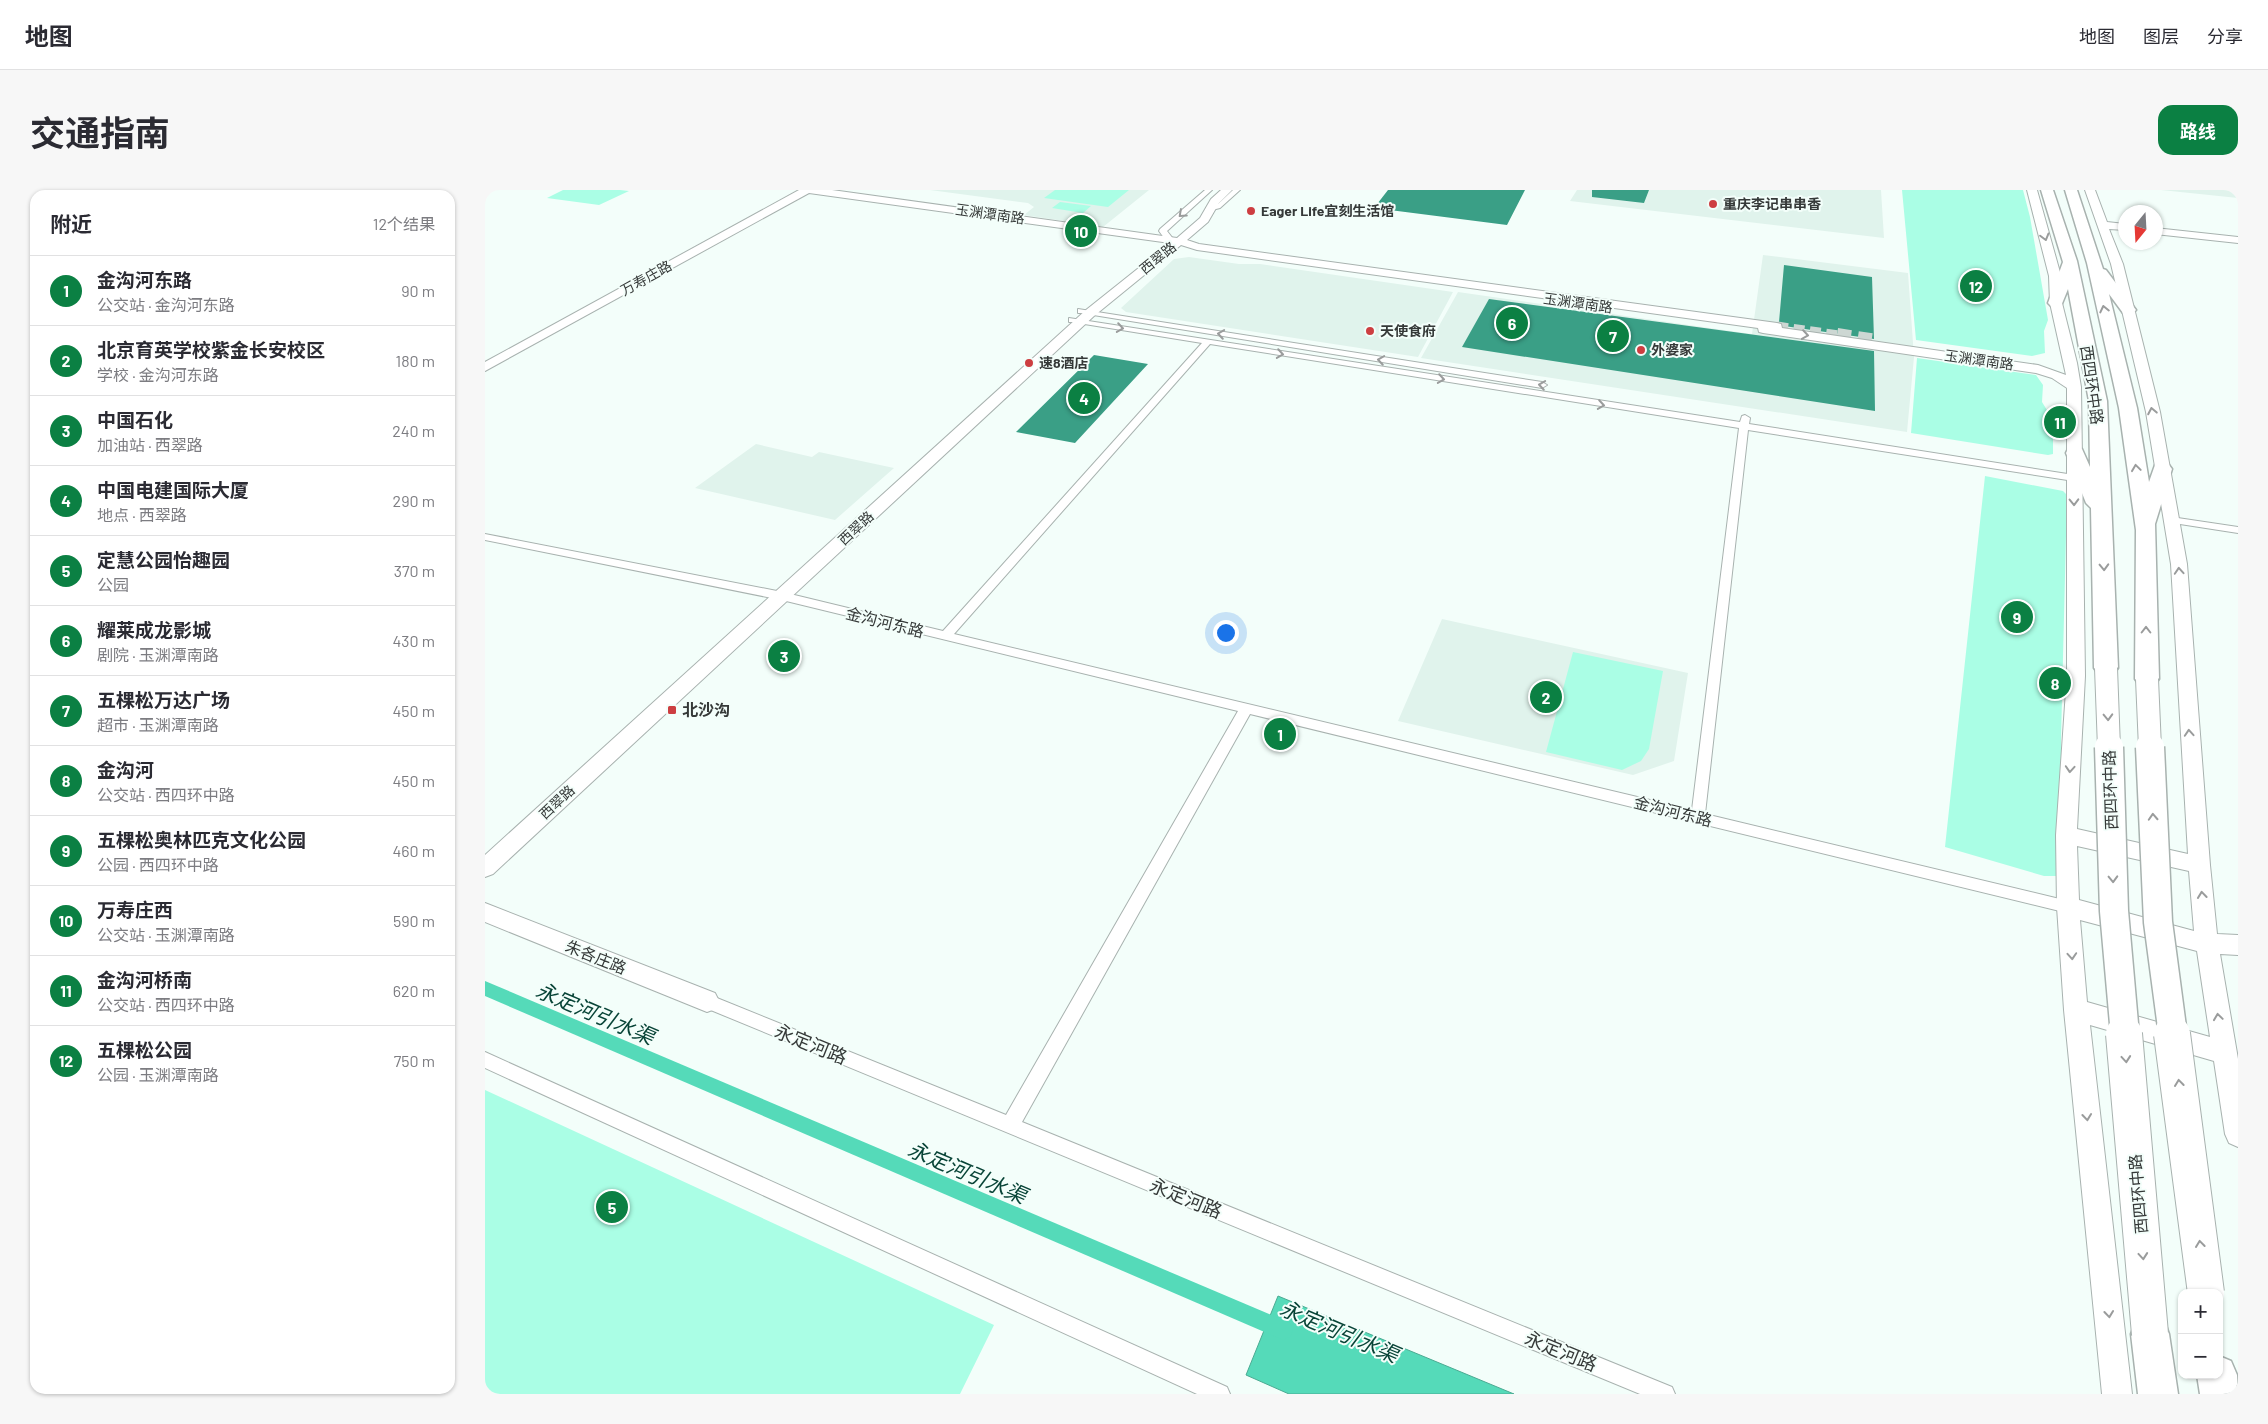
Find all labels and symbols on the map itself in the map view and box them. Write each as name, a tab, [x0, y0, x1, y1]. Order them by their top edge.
place label: 重庆李记串串香	[1723, 195, 1821, 212]
marker: 重庆李记串串香	[1707, 198, 1719, 210]
street label: 玉渊潭南路	[954, 200, 1026, 227]
place label: Eager Life宜刻生活馆	[1261, 202, 1394, 219]
marker: Eager Life宜刻生活馆	[1245, 205, 1257, 217]
north arrow	[2118, 205, 2163, 250]
one-way arrow	[1178, 209, 1187, 218]
pin: 10	[1065, 212, 1097, 250]
one-way arrow	[2040, 232, 2050, 240]
street label: 西翠路	[1136, 238, 1179, 277]
street label: 万寿庄路	[617, 257, 674, 299]
pin: 12	[1960, 267, 1992, 305]
street label: 玉渊潭南路	[1542, 289, 1614, 316]
pin: 6	[1496, 304, 1528, 342]
one-way arrow	[2099, 305, 2110, 314]
pin: 7	[1597, 317, 1629, 355]
one-way arrow	[1116, 322, 1124, 332]
place label: 天使食府	[1380, 322, 1436, 339]
marker: 天使食府	[1364, 325, 1376, 337]
one-way arrow	[1216, 329, 1224, 340]
one-way arrow	[1800, 329, 1809, 339]
place label: 外婆家	[1651, 341, 1693, 358]
marker: 外婆家	[1635, 344, 1647, 356]
street label: 西四环中路	[2078, 344, 2107, 426]
street label: 玉渊潭南路	[1943, 346, 2015, 373]
one-way arrow	[1276, 348, 1285, 358]
place label: 速8酒店	[1039, 354, 1089, 371]
one-way arrow	[1377, 355, 1386, 365]
marker: 速8酒店	[1023, 357, 1035, 369]
one-way arrow	[1437, 374, 1445, 384]
pin: 4	[1068, 379, 1100, 417]
one-way arrow	[1537, 381, 1546, 391]
one-way arrow	[1597, 399, 1606, 409]
pin: 11	[2044, 403, 2076, 441]
one-way arrow	[2147, 406, 2158, 415]
one-way arrow	[2132, 464, 2142, 473]
one-way arrow	[2069, 498, 2079, 506]
street label: 西翠路	[835, 507, 877, 548]
one-way arrow	[2098, 563, 2109, 571]
one-way arrow	[2174, 567, 2185, 575]
pin: 9	[2001, 598, 2033, 636]
street label: 金沟河东路	[844, 603, 926, 640]
your location	[1213, 620, 1239, 646]
one-way arrow	[2141, 626, 2151, 634]
pin: 3	[768, 637, 800, 675]
pin: 8	[2039, 664, 2071, 702]
pin: 2	[1530, 678, 1562, 716]
place label: 北沙沟	[682, 700, 730, 719]
marker: 北沙沟	[666, 704, 678, 716]
one-way arrow	[2103, 714, 2113, 721]
pin: 1	[1264, 715, 1296, 753]
one-way arrow	[2184, 729, 2195, 737]
street label: 西四环中路	[2099, 750, 2120, 830]
one-way arrow	[2065, 766, 2076, 774]
street label: 西翠路	[536, 781, 578, 822]
street label: 金沟河东路	[1632, 792, 1714, 829]
one-way arrow	[2148, 813, 2159, 821]
one-way arrow	[2108, 876, 2118, 884]
one-way arrow	[2197, 891, 2208, 899]
street label: 朱各庄路	[563, 936, 629, 977]
one-way arrow	[2066, 952, 2077, 960]
water label: 永定河引水渠	[533, 976, 661, 1050]
one-way arrow	[2213, 1012, 2224, 1020]
street label: 永定河路	[772, 1019, 851, 1068]
one-way arrow	[2121, 1055, 2132, 1063]
one-way arrow	[2174, 1079, 2185, 1087]
one-way arrow	[2081, 1114, 2092, 1122]
water label: 永定河引水渠	[905, 1135, 1033, 1209]
street label: 西四环中路	[2125, 1153, 2150, 1235]
street label: 永定河路	[1147, 1173, 1226, 1222]
pin: 5	[596, 1188, 628, 1226]
one-way arrow	[2195, 1240, 2206, 1248]
one-way arrow	[2138, 1252, 2149, 1260]
water label: 永定河引水渠	[1277, 1294, 1405, 1368]
one-way arrow	[2103, 1310, 2114, 1318]
street label: 永定河路	[1522, 1326, 1601, 1375]

